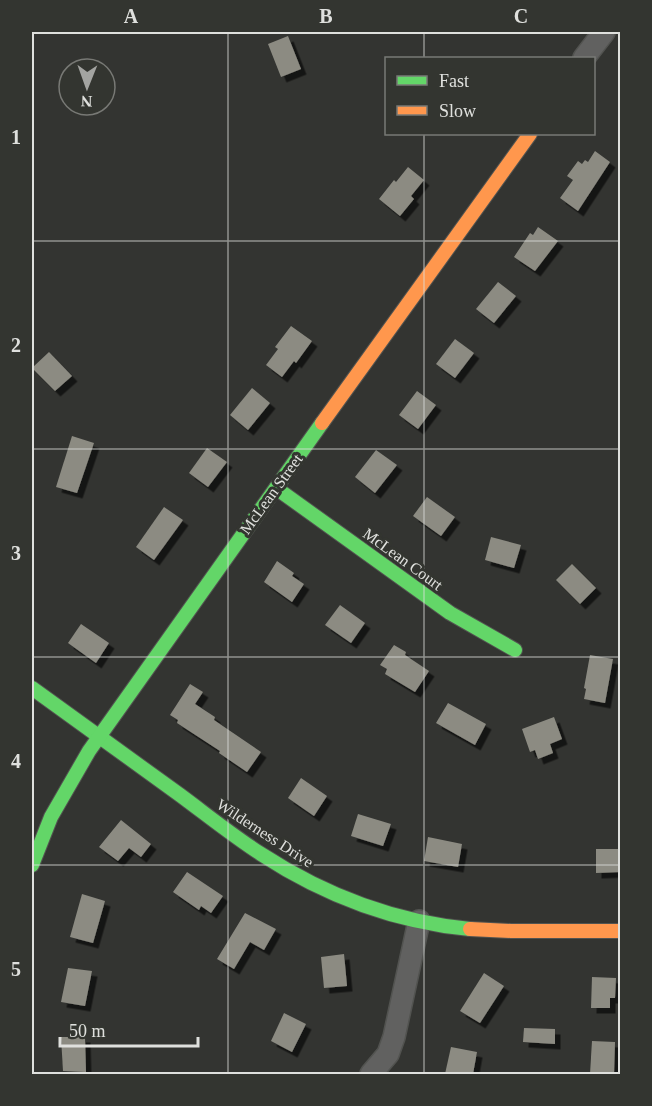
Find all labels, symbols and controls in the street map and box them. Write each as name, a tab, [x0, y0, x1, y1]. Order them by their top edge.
text: A	[124, 5, 139, 27]
text: B	[319, 5, 333, 27]
text: C	[514, 5, 528, 27]
north arrow	[57, 57, 117, 117]
legend	[385, 57, 595, 135]
text: Fast	[439, 71, 469, 91]
text: N	[80, 93, 93, 110]
text: Slow	[439, 101, 476, 121]
text: 1	[11, 126, 21, 148]
text: 2	[11, 334, 21, 356]
street label: McLean Street	[236, 450, 306, 537]
street label: McLean Court	[360, 525, 446, 594]
text: 3	[11, 542, 21, 564]
text: 4	[11, 750, 21, 772]
street label: Wilderness Drive	[214, 795, 316, 871]
text: 5	[11, 958, 21, 980]
scale bar	[60, 1010, 198, 1048]
text: 50 m	[69, 1021, 106, 1041]

